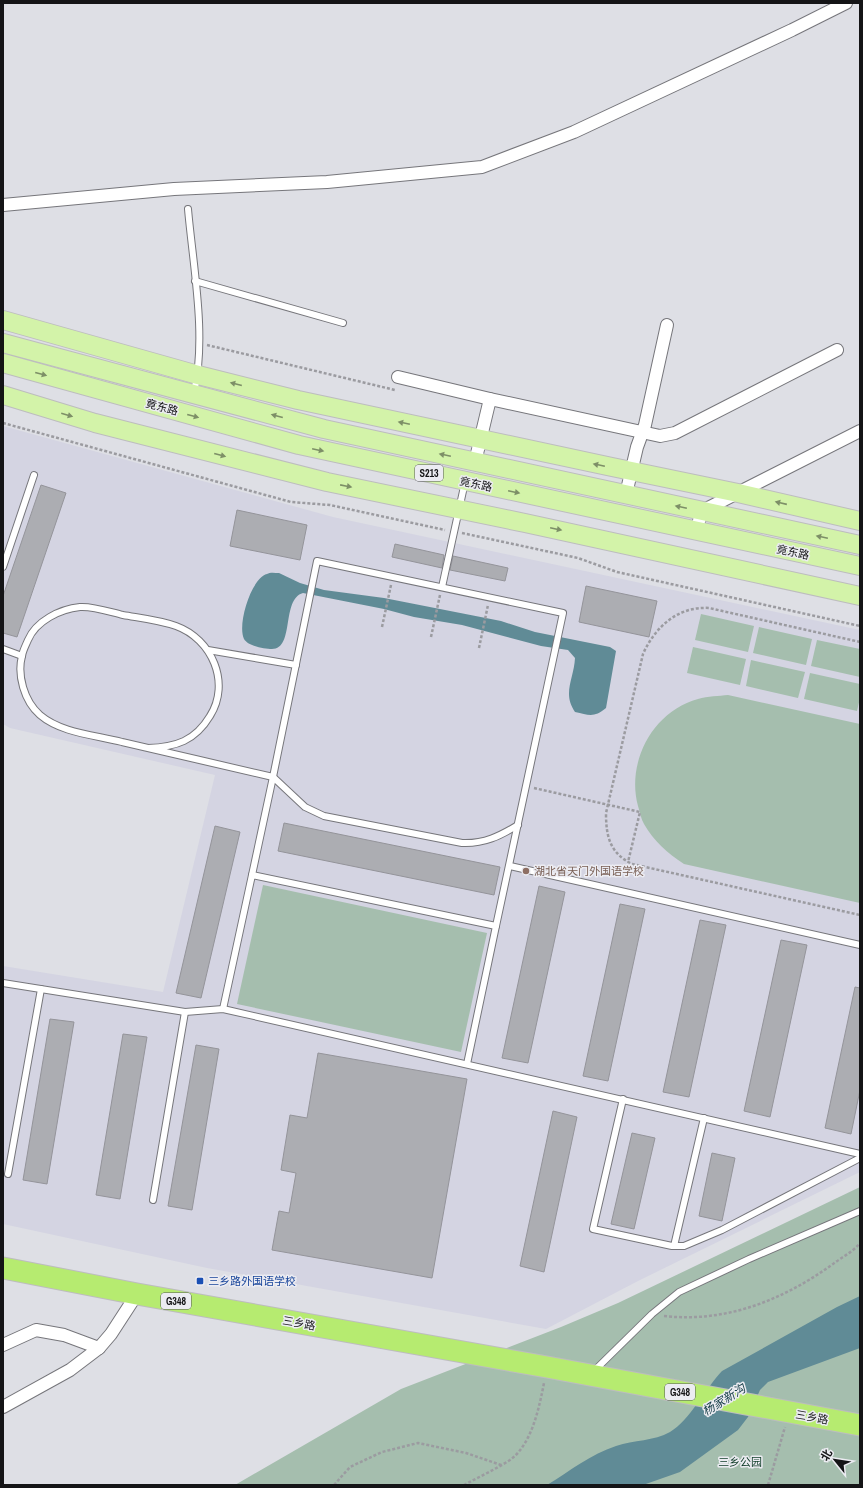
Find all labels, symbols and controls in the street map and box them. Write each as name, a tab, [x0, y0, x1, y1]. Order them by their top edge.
one-way arrow	[35, 371, 47, 377]
one-way arrow	[230, 381, 242, 387]
street label: 竟东路	[144, 396, 180, 418]
one-way arrow	[62, 412, 74, 418]
one-way arrow	[187, 413, 199, 419]
one-way arrow	[271, 413, 283, 419]
one-way arrow	[397, 419, 410, 425]
one-way arrow	[312, 447, 325, 453]
one-way arrow	[439, 452, 451, 458]
one-way arrow	[214, 453, 226, 459]
one-way arrow	[593, 461, 605, 467]
road number: S213	[415, 465, 443, 481]
street label: 竟东路	[458, 474, 494, 494]
one-way arrow	[340, 483, 352, 489]
one-way arrow	[508, 489, 520, 495]
one-way arrow	[775, 499, 787, 505]
one-way arrow	[675, 503, 687, 509]
one-way arrow	[550, 527, 562, 533]
one-way arrow	[816, 534, 828, 540]
street label: 竟东路	[775, 542, 811, 562]
place label: 湖北省天门外国语学校	[534, 864, 644, 878]
marker: 湖北省天门外国语学校	[521, 866, 531, 876]
place label: 三乡路外国语学校	[208, 1274, 296, 1288]
marker: 三乡路外国语学校	[195, 1276, 205, 1286]
road number: G348	[161, 1293, 191, 1309]
street label: 三乡路	[282, 1313, 316, 1333]
water label: 杨家新沟	[699, 1379, 750, 1420]
road number: G348	[665, 1384, 695, 1400]
street label: 三乡路	[795, 1407, 829, 1427]
north arrow	[815, 1440, 855, 1480]
text: 北	[818, 1447, 835, 1463]
park label: 三乡公园	[718, 1455, 762, 1469]

